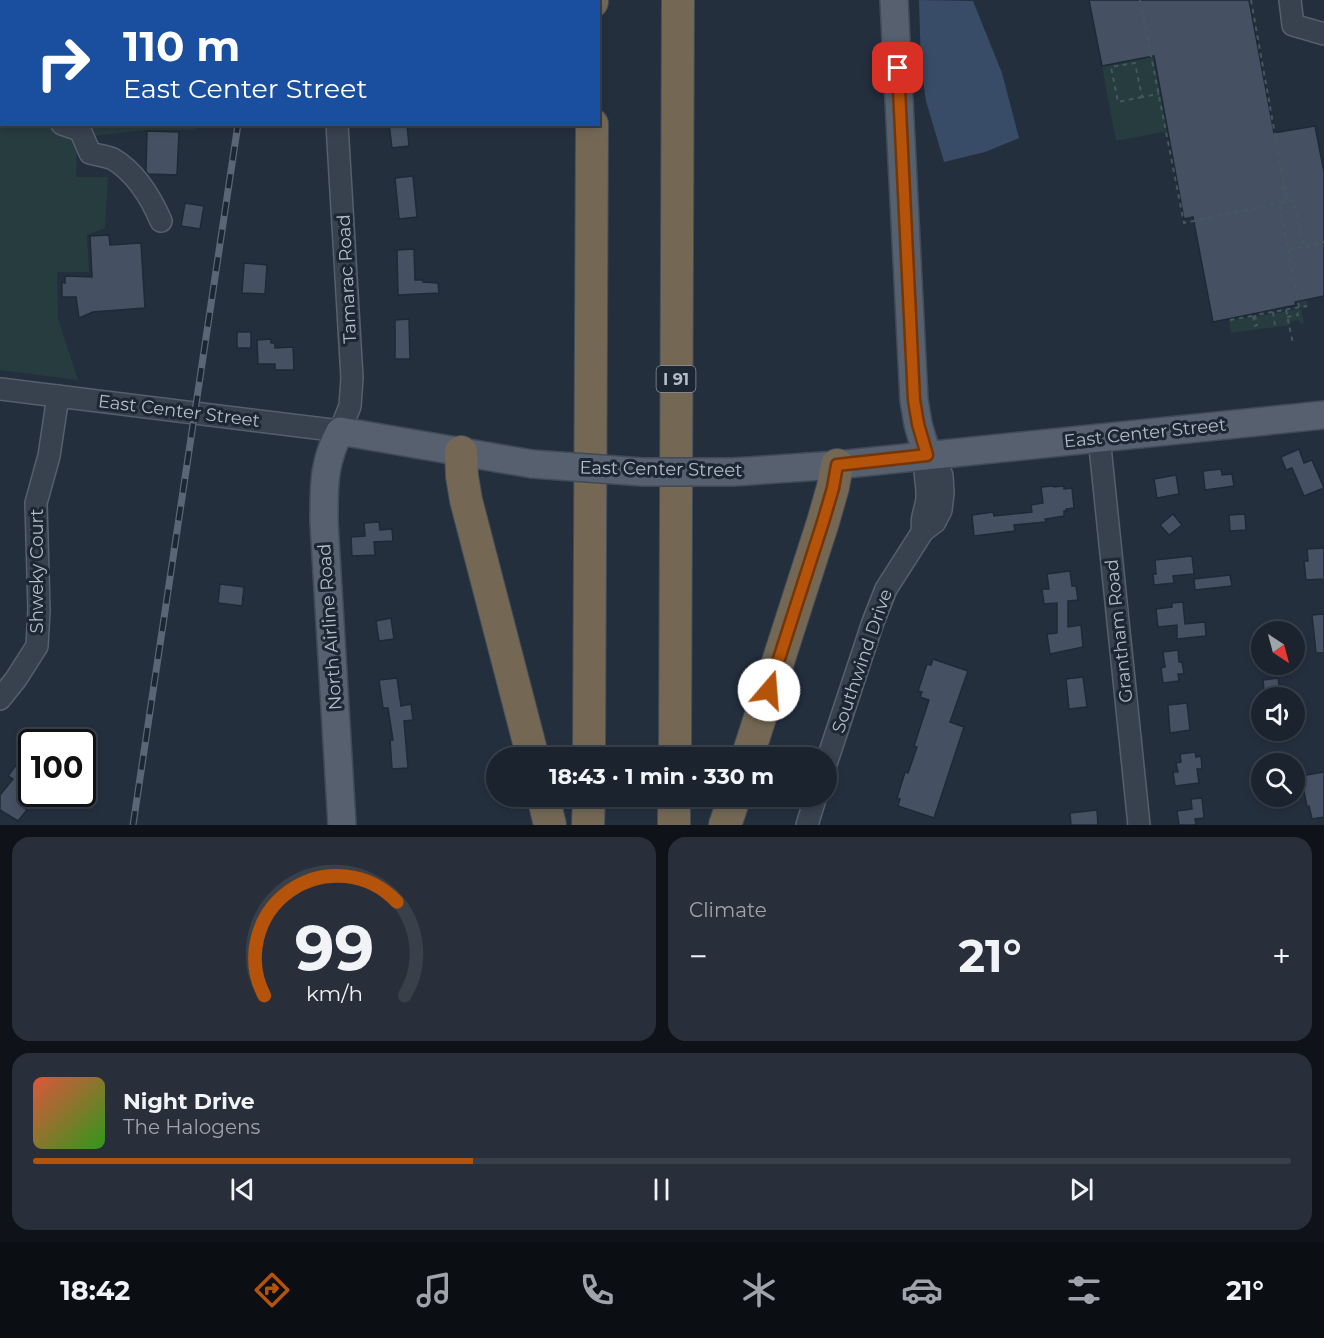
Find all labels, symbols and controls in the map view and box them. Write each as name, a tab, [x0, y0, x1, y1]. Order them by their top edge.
text: 110 m	[123, 20, 240, 72]
icon: right	[24, 24, 102, 102]
pin	[872, 42, 923, 93]
icon: arrive	[881, 51, 914, 84]
text: East Center Street	[123, 72, 367, 105]
street label: Tamarac Road	[333, 214, 361, 344]
road number: I 91	[656, 366, 696, 392]
street label: East Center Street	[97, 390, 261, 432]
street label: East Center Street	[1063, 414, 1227, 452]
street label: East Center Street	[579, 457, 743, 481]
street label: Shweky Court	[26, 509, 48, 633]
street label: North Airline Road	[313, 543, 347, 711]
street label: Grantham Road	[1101, 558, 1137, 704]
street label: Southwind Drive	[827, 586, 897, 736]
north arrow	[1251, 621, 1305, 675]
map controls	[1251, 621, 1305, 807]
position arrow	[737, 658, 801, 722]
button: sound	[1251, 687, 1305, 741]
speed limit sign: 100	[18, 729, 96, 807]
button: search	[1251, 753, 1305, 807]
text: 18:43 · 1 min · 330 m	[549, 763, 774, 790]
text: Climate	[689, 898, 767, 922]
text: 99	[294, 910, 374, 986]
text: 21°	[958, 928, 1022, 983]
text: −	[689, 936, 708, 976]
text: +	[1272, 936, 1291, 976]
text: km/h	[305, 980, 363, 1006]
text: Night Drive	[123, 1088, 255, 1115]
text: The Halogens	[123, 1115, 260, 1139]
icon: previous	[226, 1173, 259, 1206]
icon: pause	[645, 1173, 678, 1206]
icon: next	[1065, 1173, 1098, 1206]
icon: directions	[251, 1269, 293, 1311]
icon: music	[413, 1269, 455, 1311]
icon: phone	[576, 1269, 618, 1311]
icon: climate	[738, 1269, 780, 1311]
icon: car	[901, 1269, 943, 1311]
icon: filters	[1063, 1269, 1105, 1311]
text: 18:42	[60, 1274, 130, 1307]
text: 21°	[1226, 1274, 1264, 1307]

